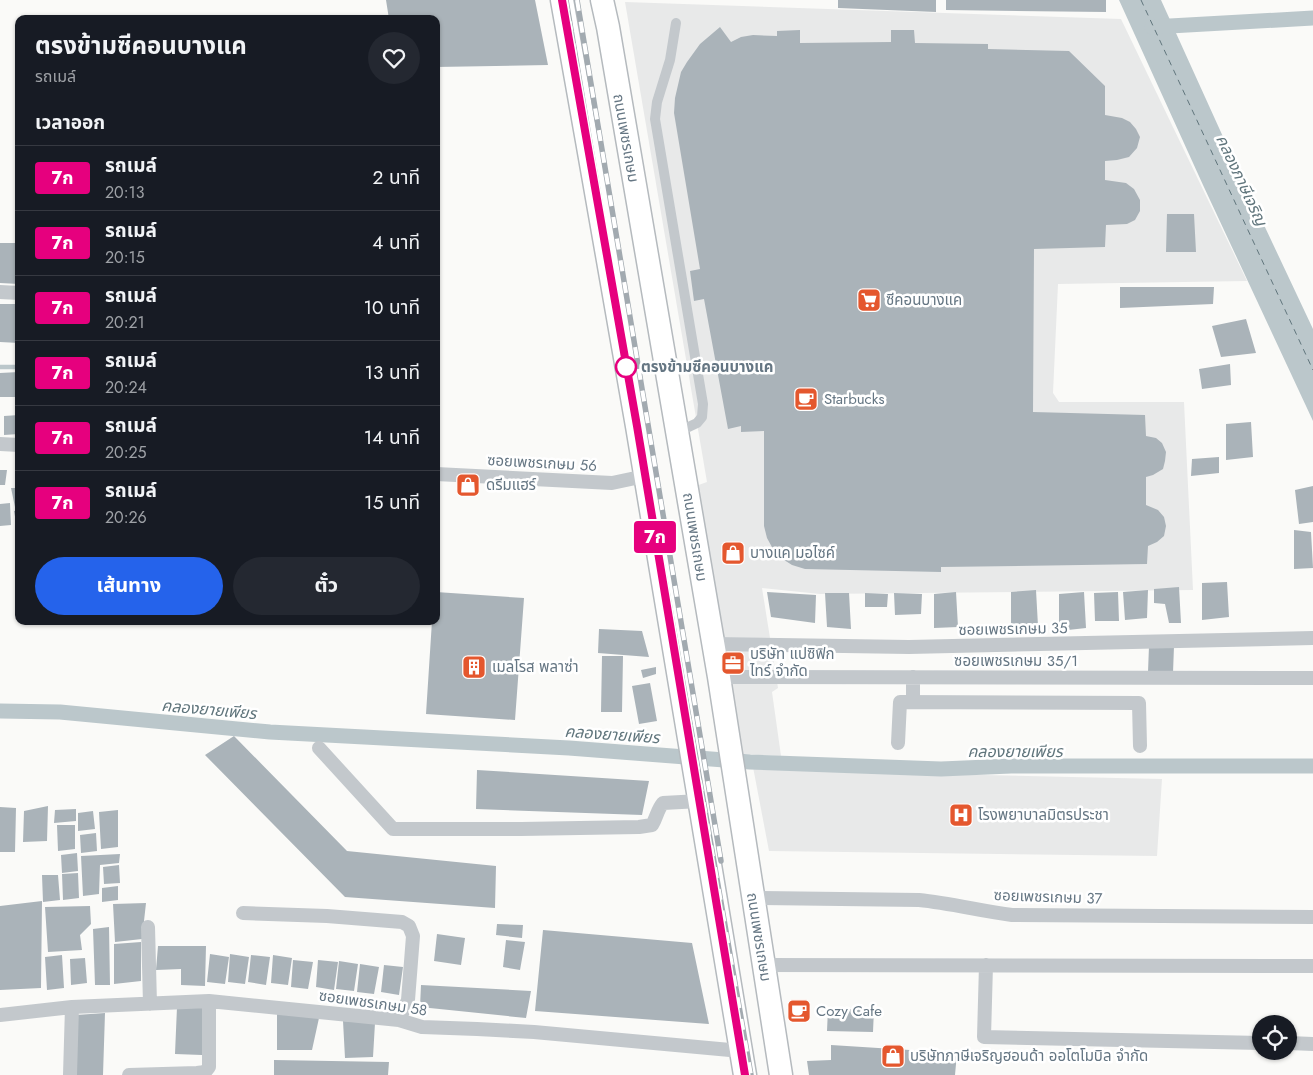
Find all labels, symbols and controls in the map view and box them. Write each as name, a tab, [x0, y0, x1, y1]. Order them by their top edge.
text: ตรงข้ามซีคอนบางแค	[35, 28, 247, 63]
button: heart	[368, 32, 420, 84]
text: รถเมล์	[35, 65, 76, 88]
street label: ถนนเพชรเกษม	[607, 92, 645, 184]
text: เวลาออก	[35, 109, 105, 136]
water label: คลองภาษีเจริญ	[1210, 131, 1273, 231]
text: รถเมล์	[105, 152, 157, 179]
text: 2 นาที	[373, 164, 420, 191]
text: 7ก	[51, 165, 74, 191]
text: 20:13	[105, 181, 144, 204]
text: รถเมล์	[105, 217, 157, 244]
text: 4 นาที	[372, 229, 420, 256]
text: 7ก	[51, 230, 74, 256]
text: 20:15	[105, 246, 145, 269]
text: รถเมล์	[105, 282, 157, 309]
supermarket icon: ซีคอนบางแค	[856, 287, 882, 313]
place label: ซีคอนบางแค	[886, 289, 962, 311]
text: 10 นาที	[363, 294, 420, 321]
text: 7ก	[51, 295, 74, 321]
text: 20:21	[105, 311, 145, 334]
text: รถเมล์	[105, 347, 157, 374]
marker: ตรงข้ามซีคอนบางแค	[615, 356, 637, 378]
place label: ตรงข้ามซีคอนบางแค	[641, 356, 773, 378]
text: 13 นาที	[364, 359, 420, 386]
text: 7ก	[51, 360, 74, 386]
text: 20:24	[105, 376, 147, 399]
cafe icon: Starbucks	[793, 386, 819, 412]
place label: Starbucks	[824, 388, 884, 410]
text: รถเมล์	[105, 412, 157, 439]
text: 14 นาที	[364, 424, 420, 451]
text: 7ก	[51, 425, 74, 451]
text: 20:25	[105, 441, 147, 464]
street label: ซอยเพชรเกษม 56	[487, 449, 597, 477]
shop icon: ดรีมแฮร์	[455, 472, 481, 498]
place label: ดรีมแฮร์	[486, 474, 537, 496]
text: รถเมล์	[105, 477, 157, 504]
text: 15 นาที	[364, 489, 420, 516]
text: 7ก	[51, 490, 74, 516]
street label: ถนนเพชรเกษม	[677, 491, 713, 583]
text: 20:26	[105, 506, 147, 529]
line badge: 7ก	[632, 521, 678, 553]
text: 7ก	[644, 524, 666, 550]
shop icon: บางแค มอไซค์	[720, 540, 746, 566]
place label: บางแค มอไซค์	[750, 542, 835, 564]
button: เส้นทาง	[35, 557, 223, 615]
button: ตั๋ว	[233, 557, 420, 615]
street label: ซอยเพชรเกษม 35	[958, 617, 1068, 641]
place label: บริษัท แปซิฟิก ไทร์ จำกัด	[749, 643, 835, 682]
office icon: บริษัท แปซิฟิก ไทร์ จำกัด	[720, 650, 746, 676]
street label: ซอยเพชรเกษม 35/1	[954, 650, 1078, 672]
building icon: เมลโรส พลาซ่า	[461, 654, 487, 680]
place label: เมลโรส พลาซ่า	[492, 656, 579, 678]
water label: คลองยายเพียร	[161, 694, 259, 725]
water label: คลองยายเพียร	[564, 720, 661, 749]
water label: คลองยายเพียร	[967, 740, 1064, 763]
hospital icon: โรงพยาบาลมิตรประชา	[948, 802, 974, 828]
place label: โรงพยาบาลมิตรประชา	[978, 804, 1109, 826]
street label: ซอยเพชรเกษม 37	[993, 884, 1103, 910]
street label: ถนนเพชรเกษม	[741, 891, 777, 983]
street label: ซอยเพชรเกษม 58	[317, 984, 429, 1022]
cafe icon: Cozy Cafe	[786, 998, 812, 1024]
place label: Cozy Cafe	[816, 1000, 882, 1022]
map controls	[1252, 1015, 1297, 1060]
button: locate	[1252, 1015, 1297, 1060]
shop icon: บริษัทภาษีเจริญฮอนด้า ออโตโมบิล จำกัด	[880, 1043, 906, 1069]
place label: บริษัทภาษีเจริญฮอนด้า ออโตโมบิล จำกัด	[910, 1045, 1148, 1067]

